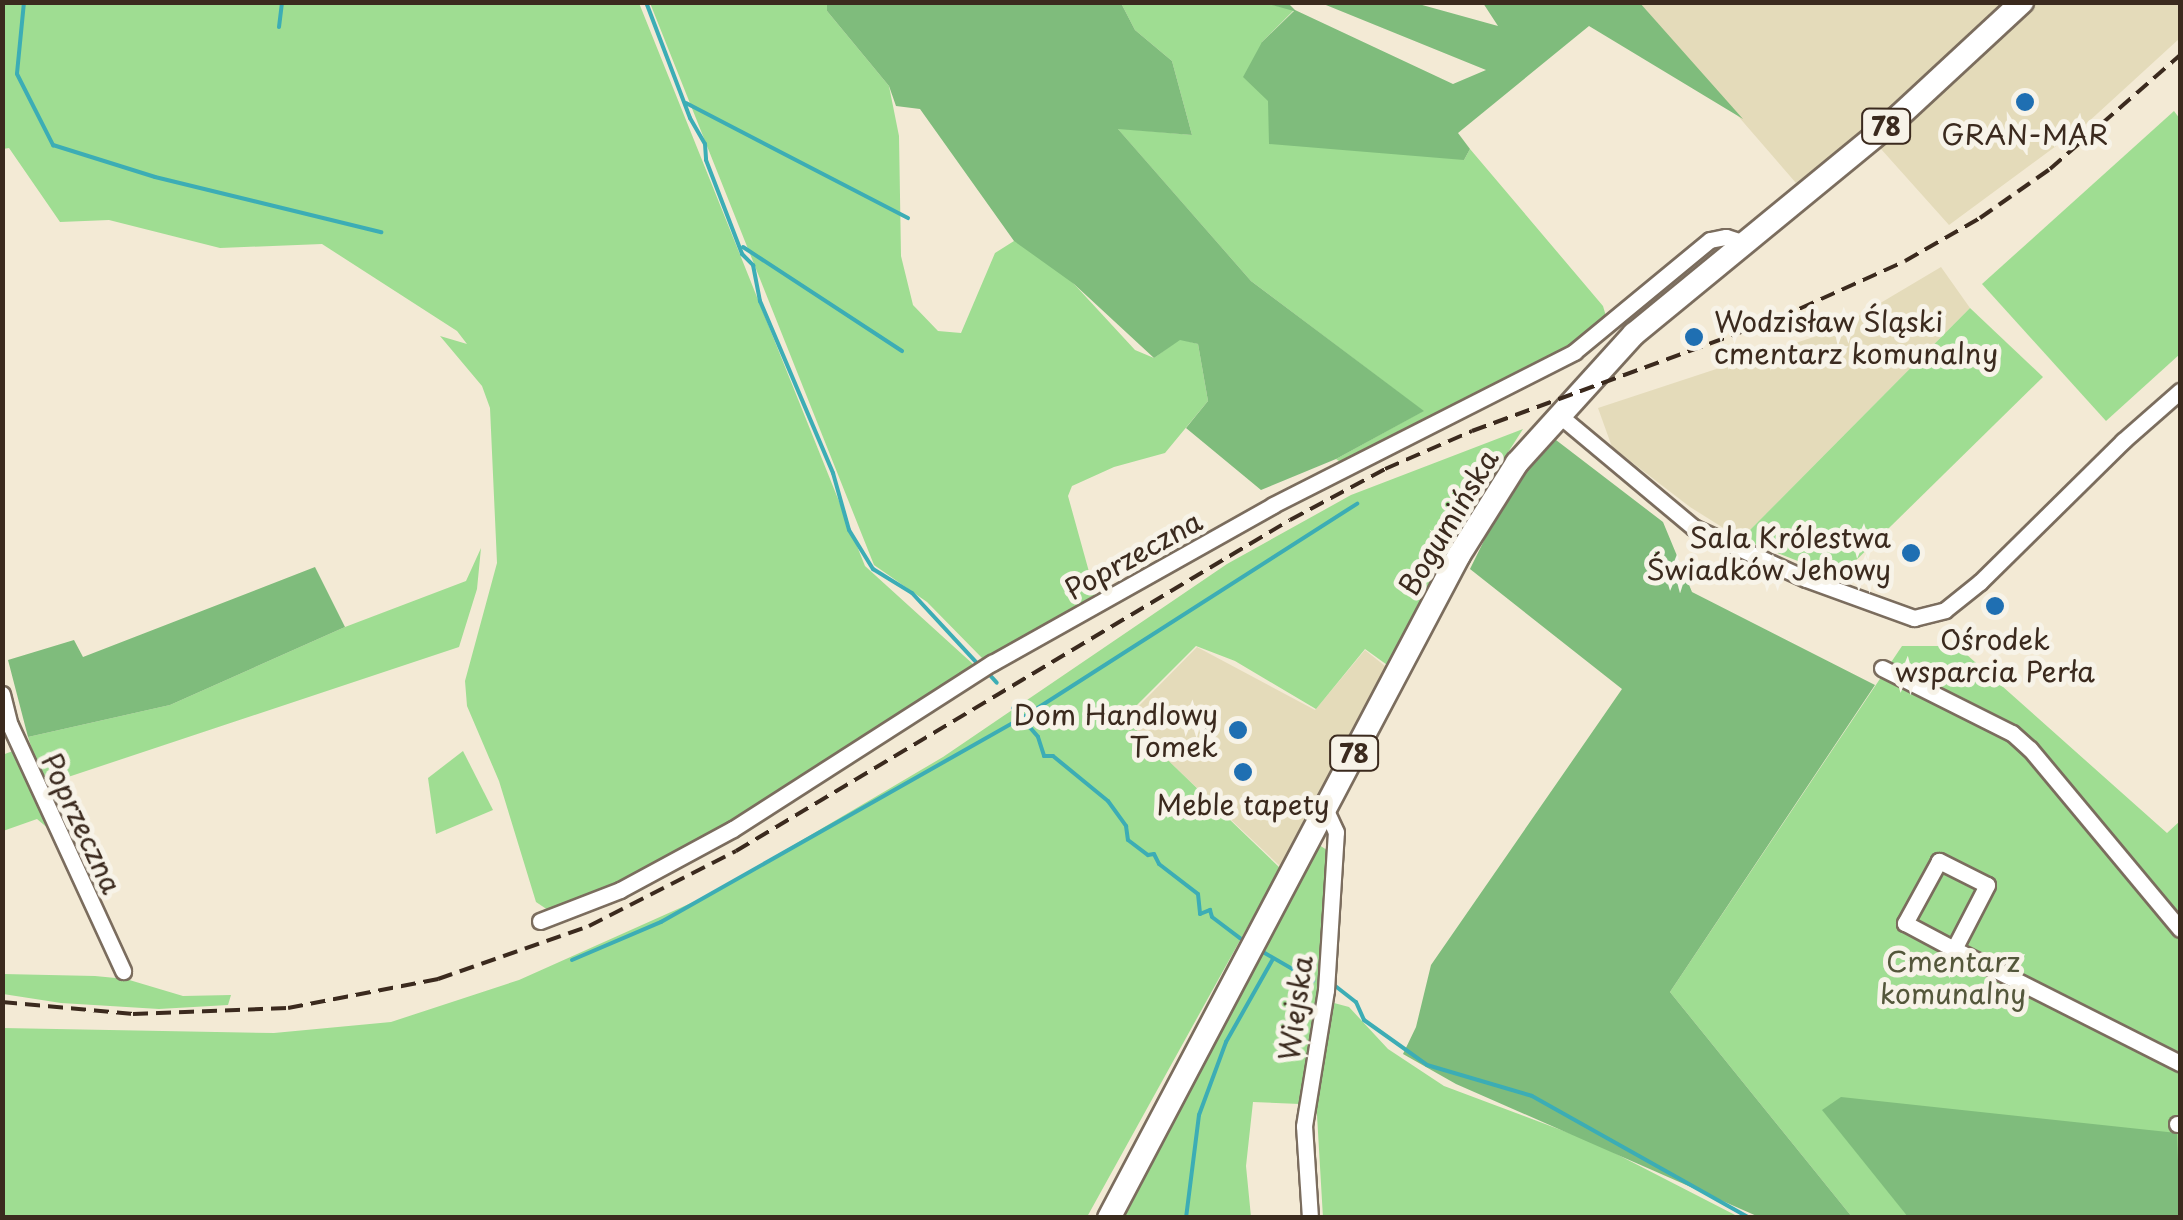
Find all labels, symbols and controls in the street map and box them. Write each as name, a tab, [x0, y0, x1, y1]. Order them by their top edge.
marker: GRAN-MAR	[2014, 91, 2036, 113]
road number: 78	[1861, 106, 1911, 146]
place label: GRAN-MAR	[1941, 117, 2109, 151]
place label: Wodzisław Śląski cmentarz komunalny	[1714, 304, 1997, 370]
marker: Wodzisław Śląski cmentarz komunalny	[1683, 326, 1705, 348]
street label: Bogumińska	[1391, 443, 1505, 601]
street label: Poprzeczna	[1059, 504, 1207, 606]
place label: Sala Królestwa Świadków Jehowy	[1645, 520, 1891, 586]
marker: Sala Królestwa Świadków Jehowy	[1900, 542, 1922, 564]
marker: Ośrodek wsparcia Perła	[1984, 595, 2006, 617]
place label: Ośrodek wsparcia Perła	[1895, 622, 2095, 688]
place label: Dom Handlowy Tomek	[1014, 697, 1218, 763]
marker: Dom Handlowy Tomek	[1227, 719, 1249, 741]
road number: 78	[1329, 733, 1379, 773]
street label: Poprzeczna	[35, 747, 129, 899]
marker: Meble tapety	[1232, 761, 1254, 783]
place label: Meble tapety	[1156, 787, 1330, 821]
park label: Cmentarz komunalny	[1880, 944, 2026, 1010]
street label: Wiejska	[1271, 953, 1319, 1063]

